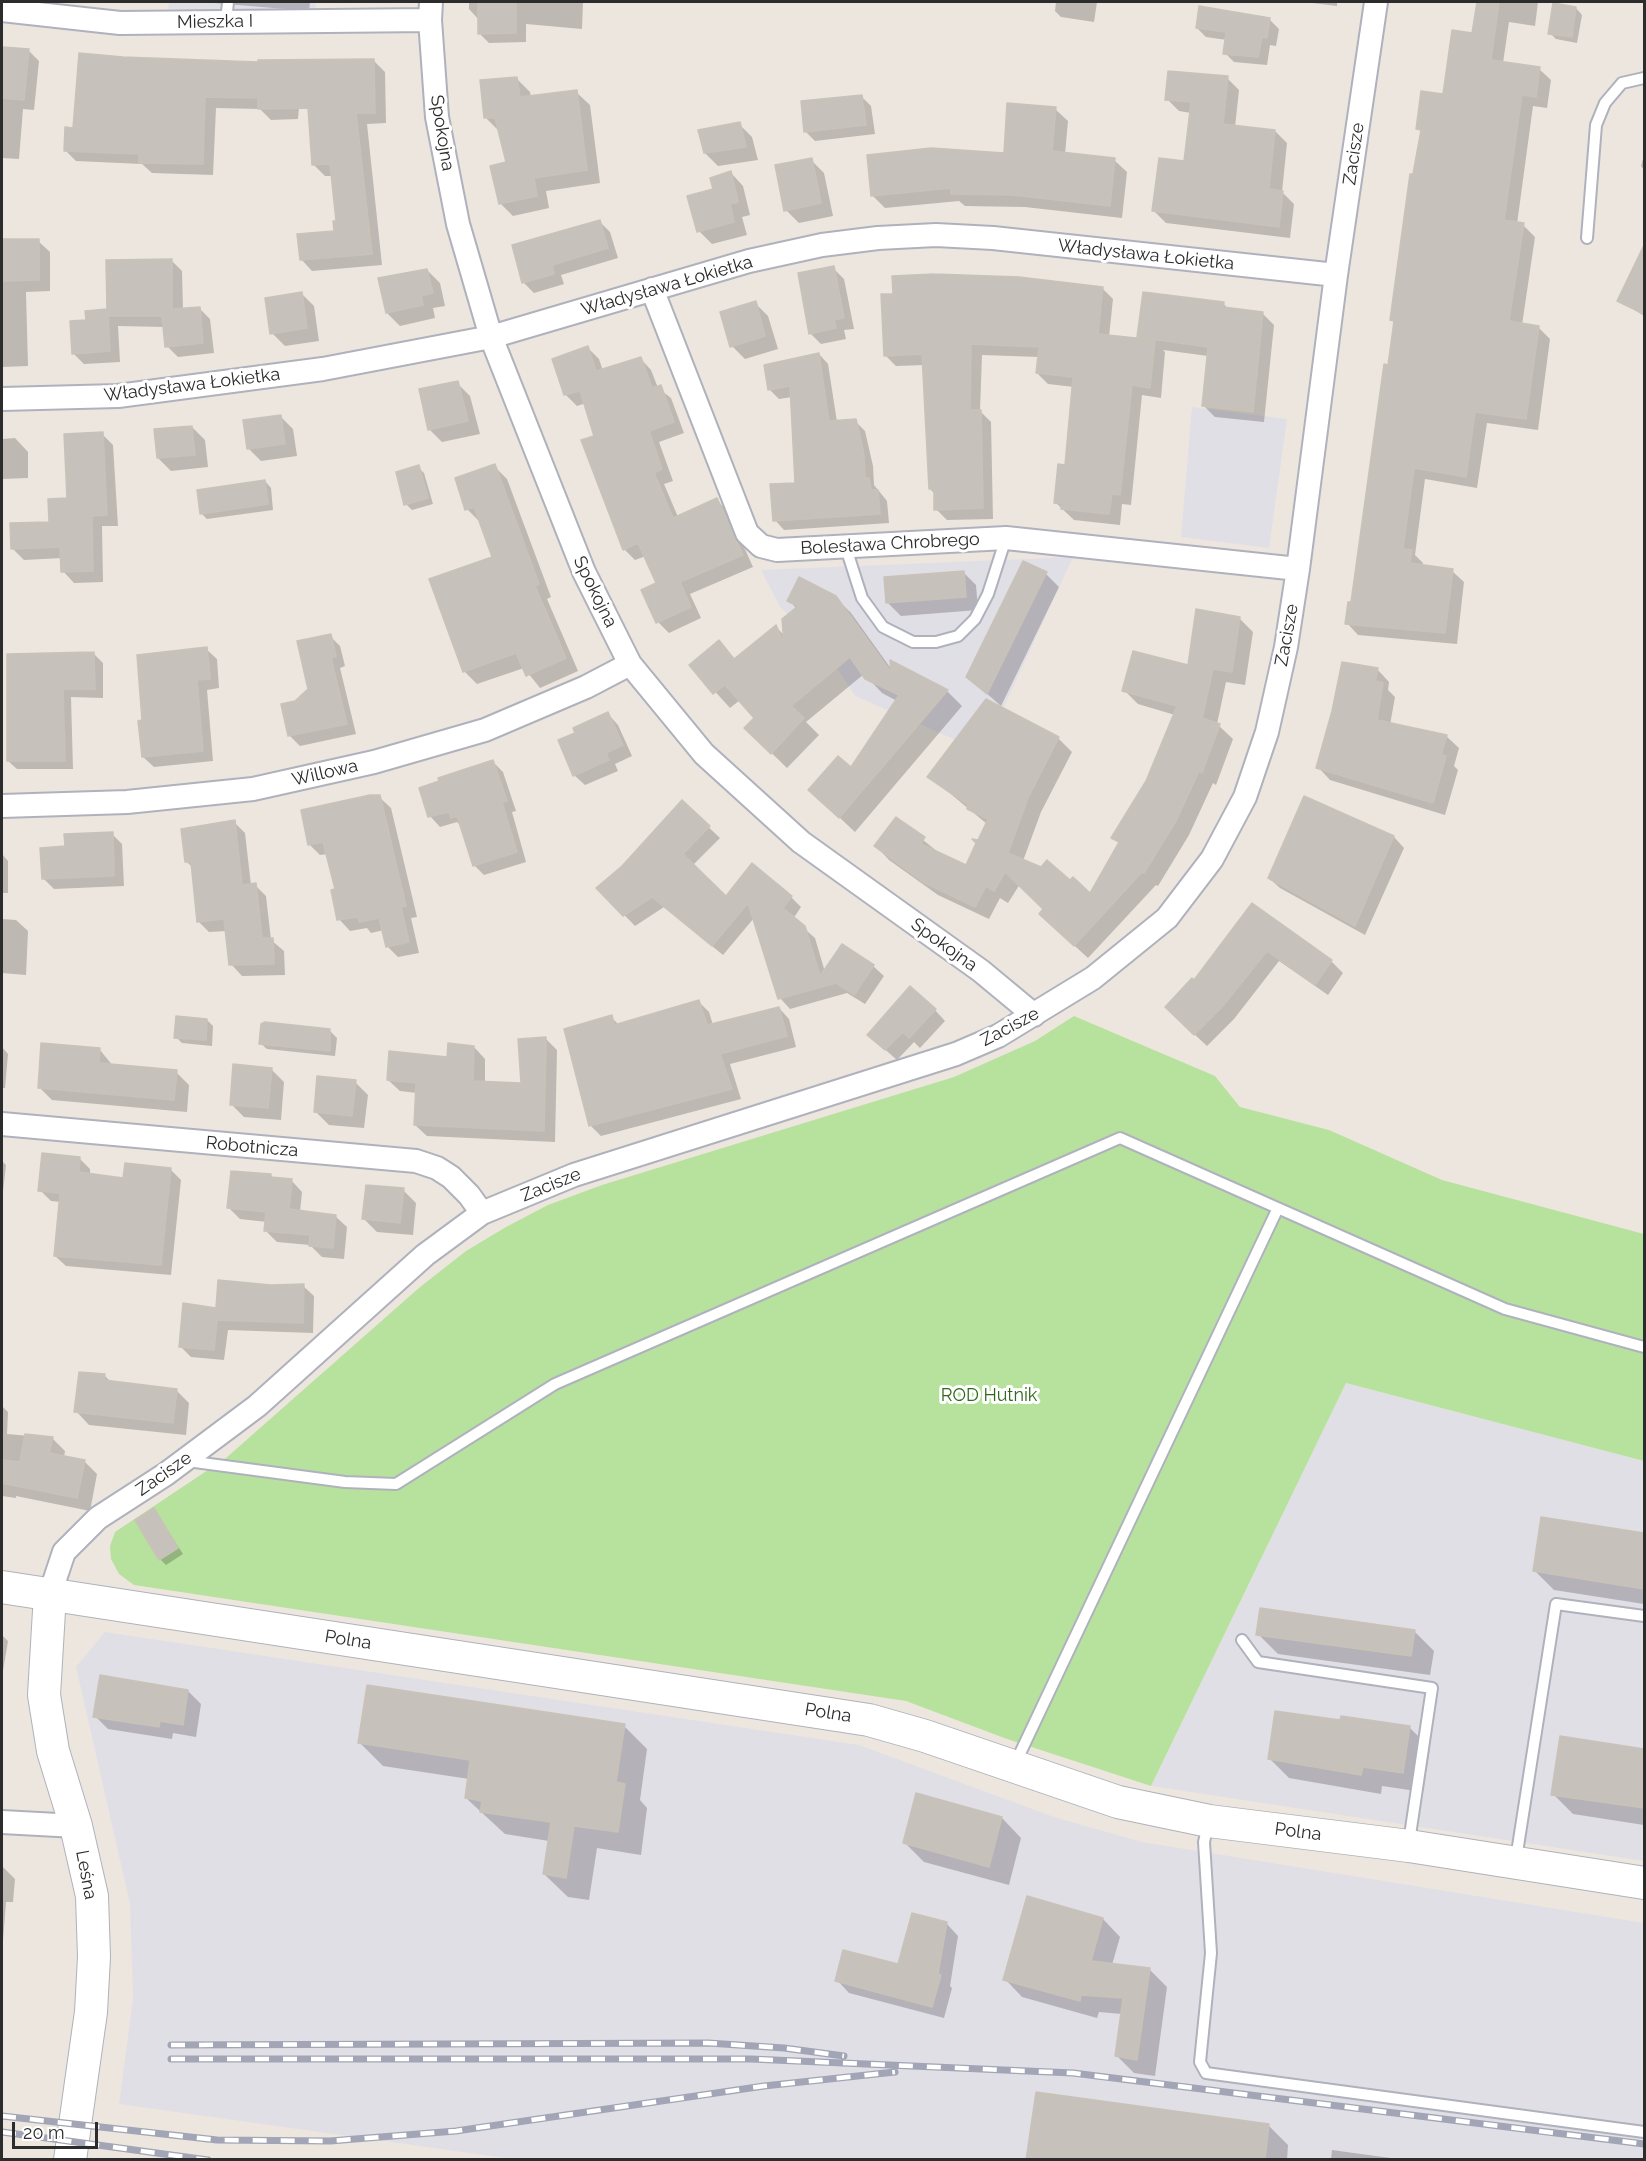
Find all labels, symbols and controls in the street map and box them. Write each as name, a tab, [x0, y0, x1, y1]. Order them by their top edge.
street label: Mieszka I	[177, 11, 253, 33]
street label: Spokojna	[425, 93, 459, 173]
street label: Zacisze	[1339, 121, 1369, 187]
street label: Władysława Łokietka	[1057, 235, 1235, 275]
street label: Władysława Łokietka	[579, 251, 755, 321]
street label: Władysława Łokietka	[103, 363, 281, 407]
street label: Bolesława Chrobrego	[800, 529, 980, 559]
street label: Spokojna	[568, 553, 622, 631]
street label: Zacisze	[1271, 602, 1303, 668]
street label: Willowa	[290, 755, 360, 791]
street label: Spokojna	[907, 914, 981, 976]
street label: Zacisze	[977, 1003, 1043, 1051]
street label: Robotnicza	[205, 1132, 299, 1162]
street label: Zacisze	[518, 1163, 584, 1207]
park label: ROD Hutnik	[941, 1385, 1037, 1407]
street label: Zacisze	[132, 1447, 196, 1501]
street label: Polna	[323, 1626, 373, 1654]
street label: Polna	[803, 1699, 853, 1727]
street label: Polna	[1273, 1818, 1323, 1846]
street label: Leśna	[71, 1848, 101, 1902]
scale bar	[15, 2110, 100, 2148]
text: 20 m	[23, 2122, 65, 2143]

